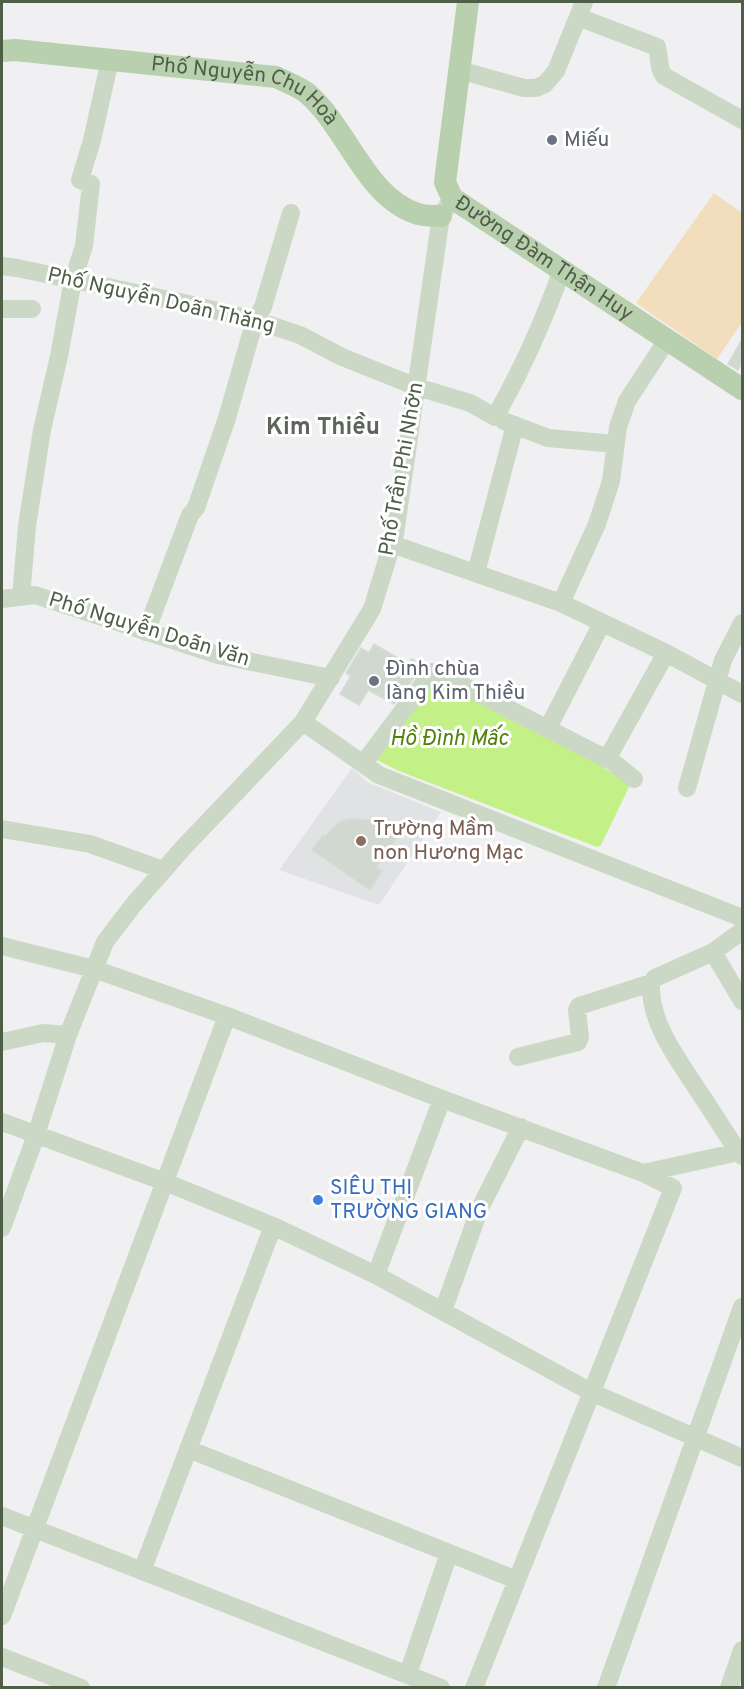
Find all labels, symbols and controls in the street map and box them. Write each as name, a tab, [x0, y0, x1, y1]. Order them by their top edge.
street label: Phố Nguyễn Chu Hoà	[150, 51, 344, 131]
place label: Miếu	[564, 127, 609, 154]
marker: Miếu	[545, 133, 559, 147]
street label: Đường Đàm Thận Huy	[449, 190, 639, 327]
street label: Phố Nguyễn Doãn Thăng	[45, 261, 278, 340]
street label: Phố Trần Phi Nhỡn	[373, 380, 431, 558]
district label: Kim Thiều	[266, 412, 380, 443]
street label: Phố Nguyễn Doãn Văn	[45, 586, 253, 673]
place label: Đình chùa làng Kim Thiều	[386, 656, 525, 707]
marker: Đình chùa làng Kim Thiều	[367, 674, 381, 688]
water label: Hồ Đình Mấc	[390, 724, 509, 753]
place label: Trường Mầm non Hương Mạc	[373, 816, 524, 867]
marker: Trường Mầm non Hương Mạc	[354, 834, 368, 848]
place label: SIÊU THỊ TRƯỜNG GIANG	[330, 1174, 487, 1226]
marker: SIÊU THỊ TRƯỜNG GIANG	[311, 1193, 325, 1207]

